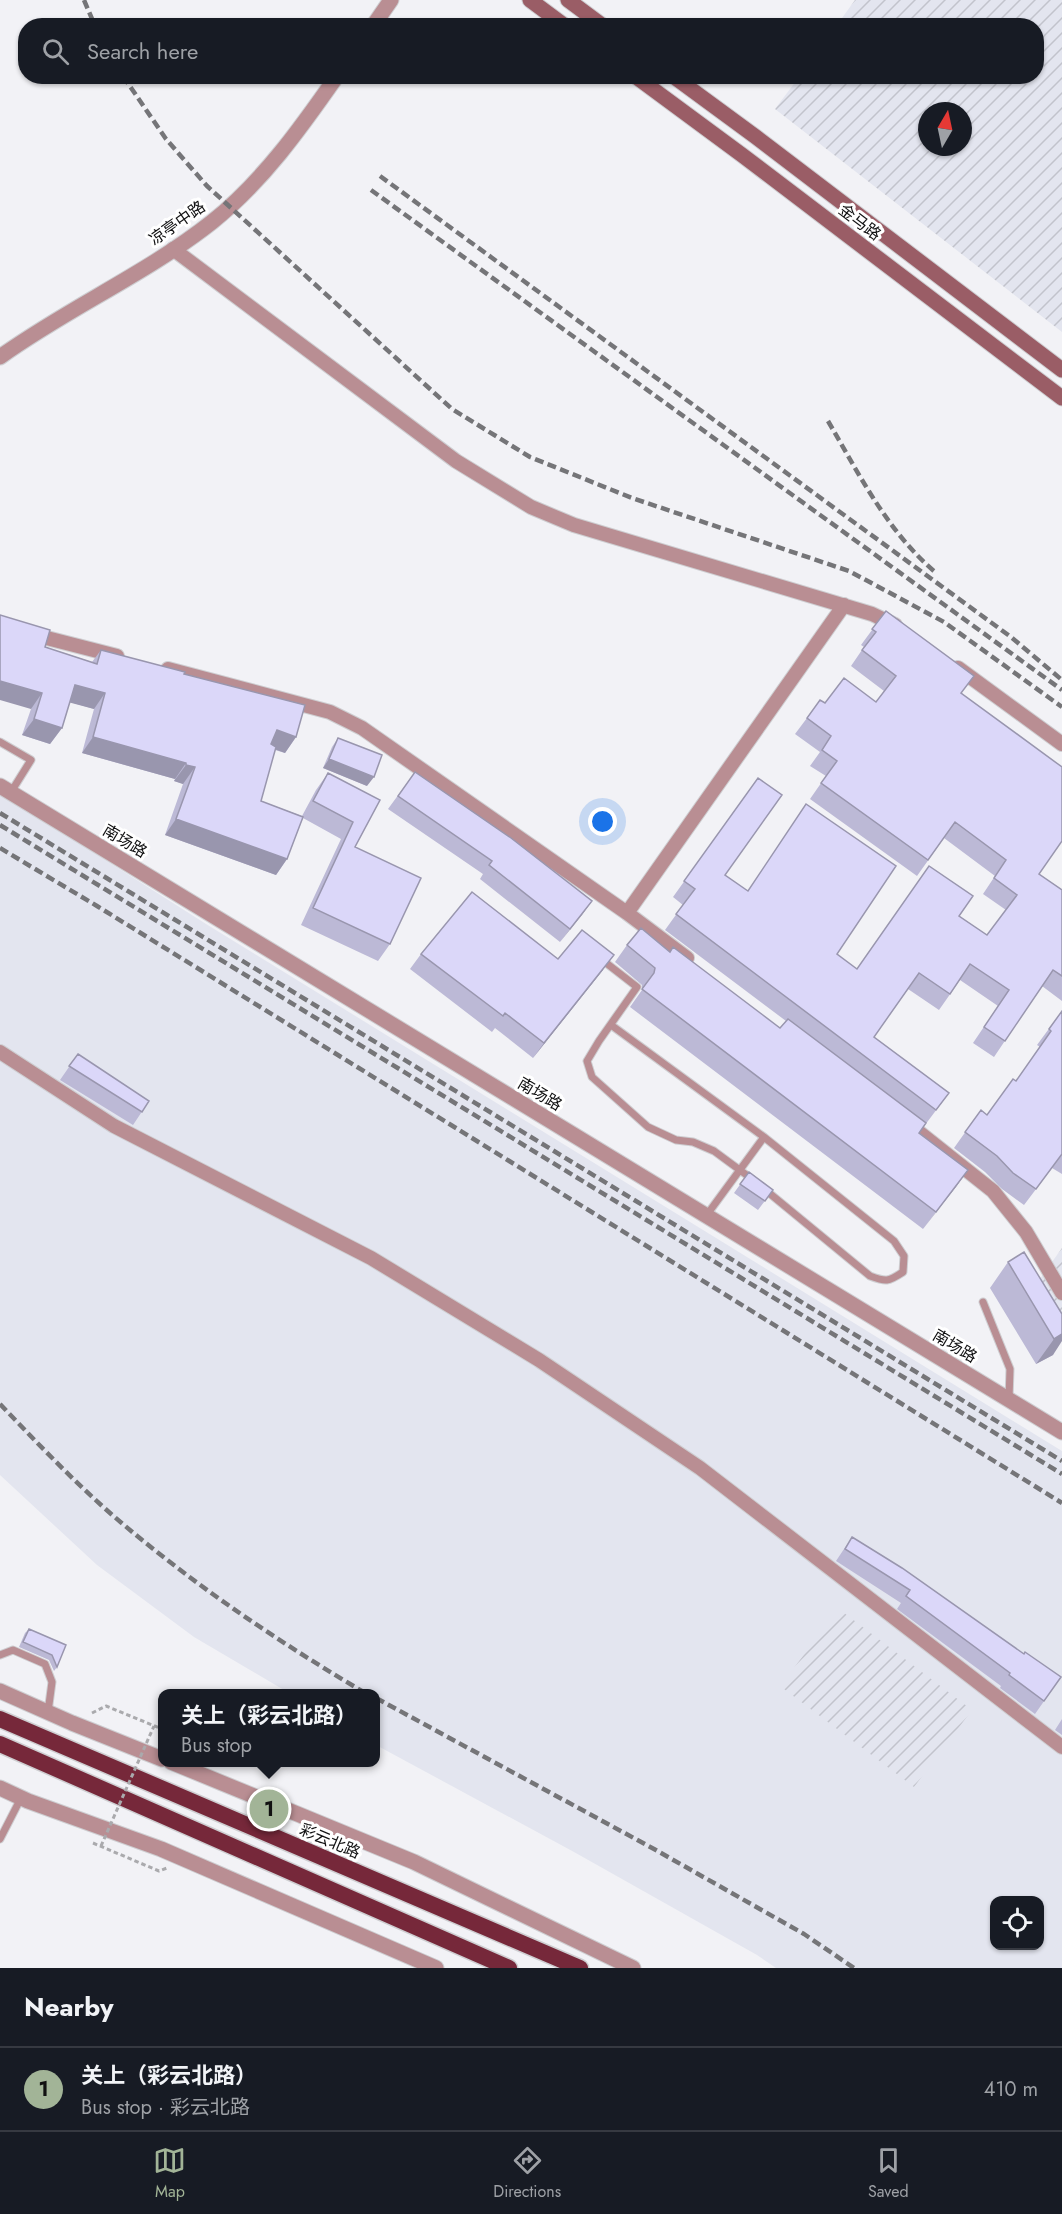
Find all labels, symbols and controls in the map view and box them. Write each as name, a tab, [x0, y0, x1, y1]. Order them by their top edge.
search box	[18, 18, 1044, 84]
icon: search	[39, 35, 72, 68]
text: Search here	[87, 35, 198, 67]
north arrow	[918, 102, 972, 156]
street label: 凉亭中路	[144, 195, 210, 251]
street label: 金马路	[834, 198, 886, 246]
your location	[588, 807, 617, 836]
street label: 南场路	[98, 819, 152, 863]
street label: 南场路	[513, 1072, 567, 1116]
street label: 南场路	[928, 1324, 982, 1368]
popup	[158, 1689, 380, 1767]
text: 关上（彩云北路）	[181, 1699, 357, 1731]
text: Bus stop	[181, 1731, 252, 1760]
pin: 1	[250, 1786, 288, 1832]
street label: 彩云北路	[296, 1818, 364, 1864]
map controls	[990, 1896, 1044, 1950]
button: locate	[990, 1896, 1044, 1950]
text: Nearby	[24, 1988, 113, 2026]
text: 关上（彩云北路）	[81, 2059, 257, 2091]
text: 1	[38, 2075, 49, 2104]
text: 410 m	[984, 2075, 1038, 2104]
text: Bus stop · 彩云北路	[81, 2093, 250, 2122]
tab: Map	[153, 2144, 186, 2203]
tab: Directions	[493, 2144, 561, 2203]
tab: Saved	[868, 2144, 909, 2203]

